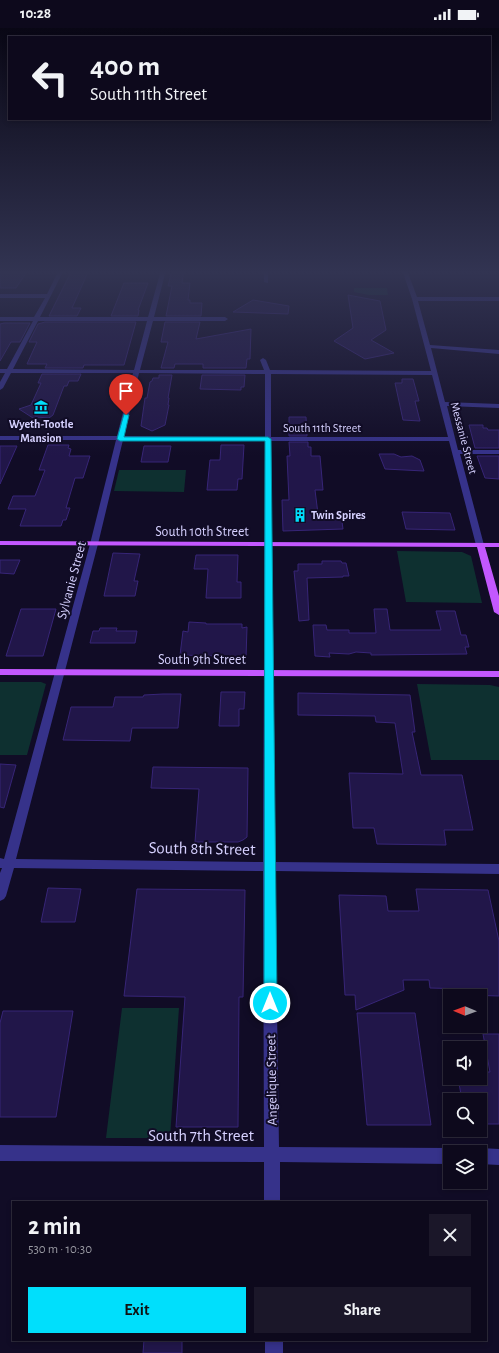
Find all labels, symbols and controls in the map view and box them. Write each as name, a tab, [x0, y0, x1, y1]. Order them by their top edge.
text: 10:28	[20, 6, 51, 21]
icon: left	[24, 52, 76, 104]
text: 400 m	[90, 53, 160, 81]
text: South 11th Street	[90, 86, 207, 104]
pin	[109, 374, 143, 415]
icon: arrive	[115, 380, 137, 402]
museum icon: Wyeth-Tootle Mansion	[33, 399, 49, 415]
street label: Messanie Street	[449, 401, 479, 475]
place label: Wyeth-Tootle Mansion	[9, 418, 74, 444]
street label: South 11th Street	[283, 422, 361, 434]
building icon: Twin Spires	[292, 507, 308, 523]
place label: Twin Spires	[311, 509, 366, 521]
street label: South 10th Street	[155, 525, 249, 539]
street label: Sylvanie Street	[55, 539, 89, 621]
street label: South 9th Street	[158, 653, 247, 667]
street label: South 8th Street	[148, 839, 256, 858]
position arrow	[249, 982, 291, 1024]
north arrow	[443, 989, 487, 1033]
map controls	[443, 989, 487, 1189]
street label: Angelique Street	[264, 1034, 280, 1126]
button: sound	[443, 1041, 487, 1085]
button: search	[443, 1093, 487, 1137]
street label: South 7th Street	[148, 1127, 255, 1144]
button: layers	[443, 1145, 487, 1189]
button: close	[429, 1214, 471, 1256]
text: 2 min	[28, 1215, 81, 1239]
text: 530 m · 10:30	[28, 1243, 92, 1256]
button: Exit	[28, 1287, 246, 1333]
button: Share	[254, 1287, 471, 1333]

